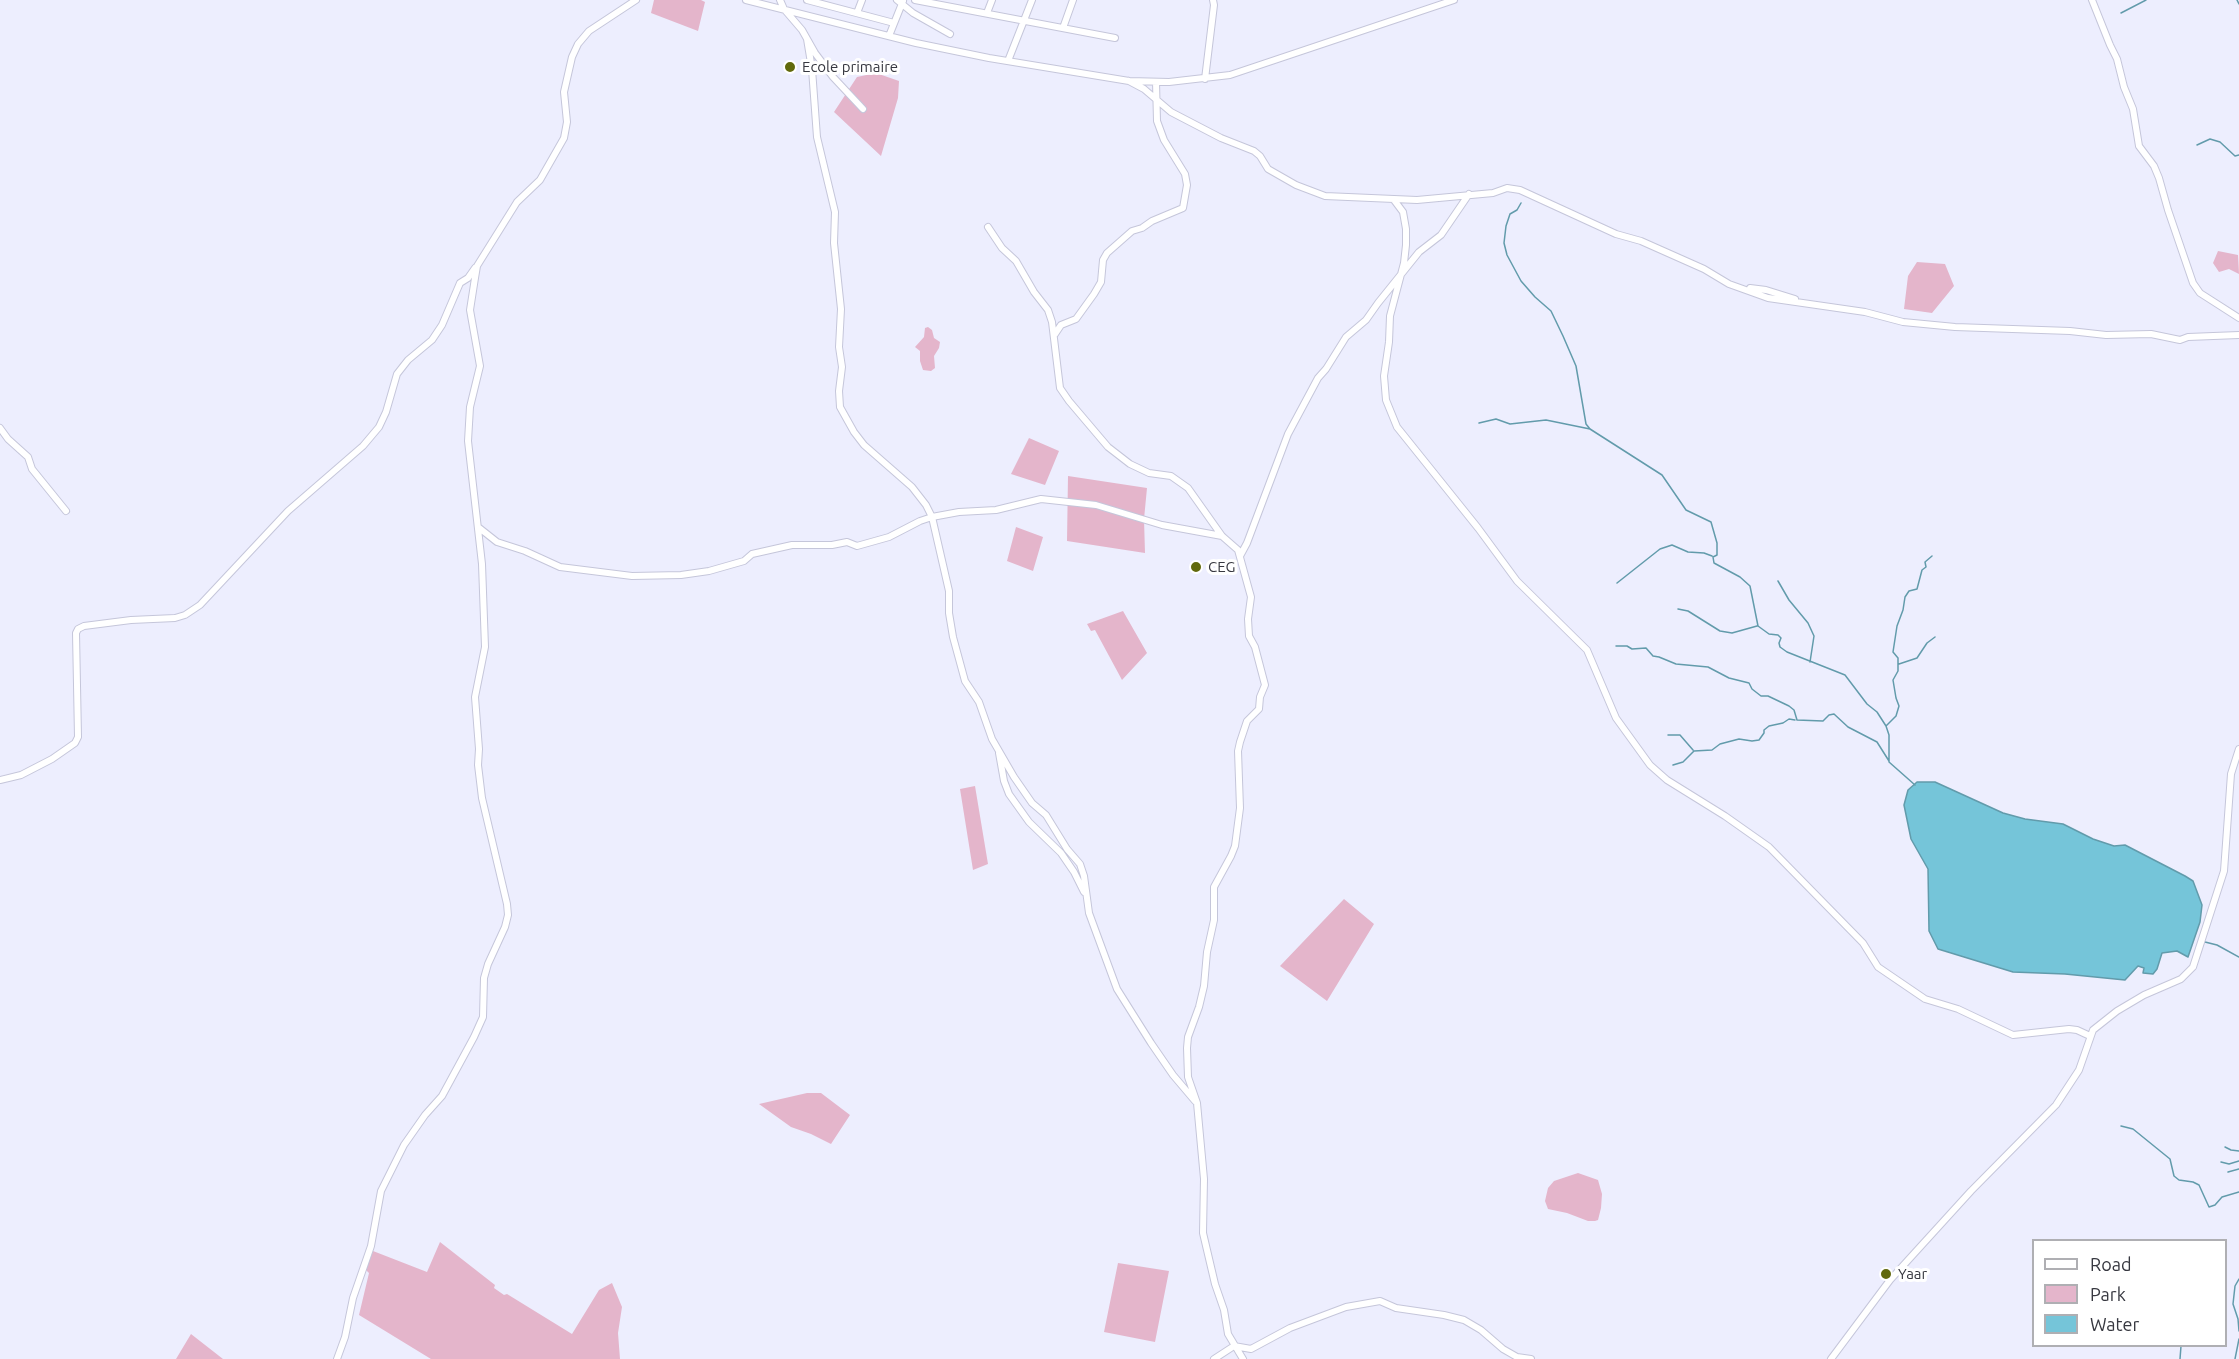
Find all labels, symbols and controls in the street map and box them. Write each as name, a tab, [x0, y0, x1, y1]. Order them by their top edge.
place label: Ecole primaire	[802, 58, 898, 76]
marker: Ecole primaire	[783, 60, 797, 74]
place label: CEG	[1208, 558, 1235, 576]
marker: CEG	[1189, 560, 1203, 574]
legend	[2032, 1239, 2227, 1347]
text: Road	[2090, 1254, 2132, 1274]
place label: Yaar	[1898, 1265, 1927, 1283]
marker: Yaar	[1879, 1267, 1893, 1281]
text: Park	[2090, 1284, 2126, 1304]
text: Water	[2090, 1314, 2139, 1334]

